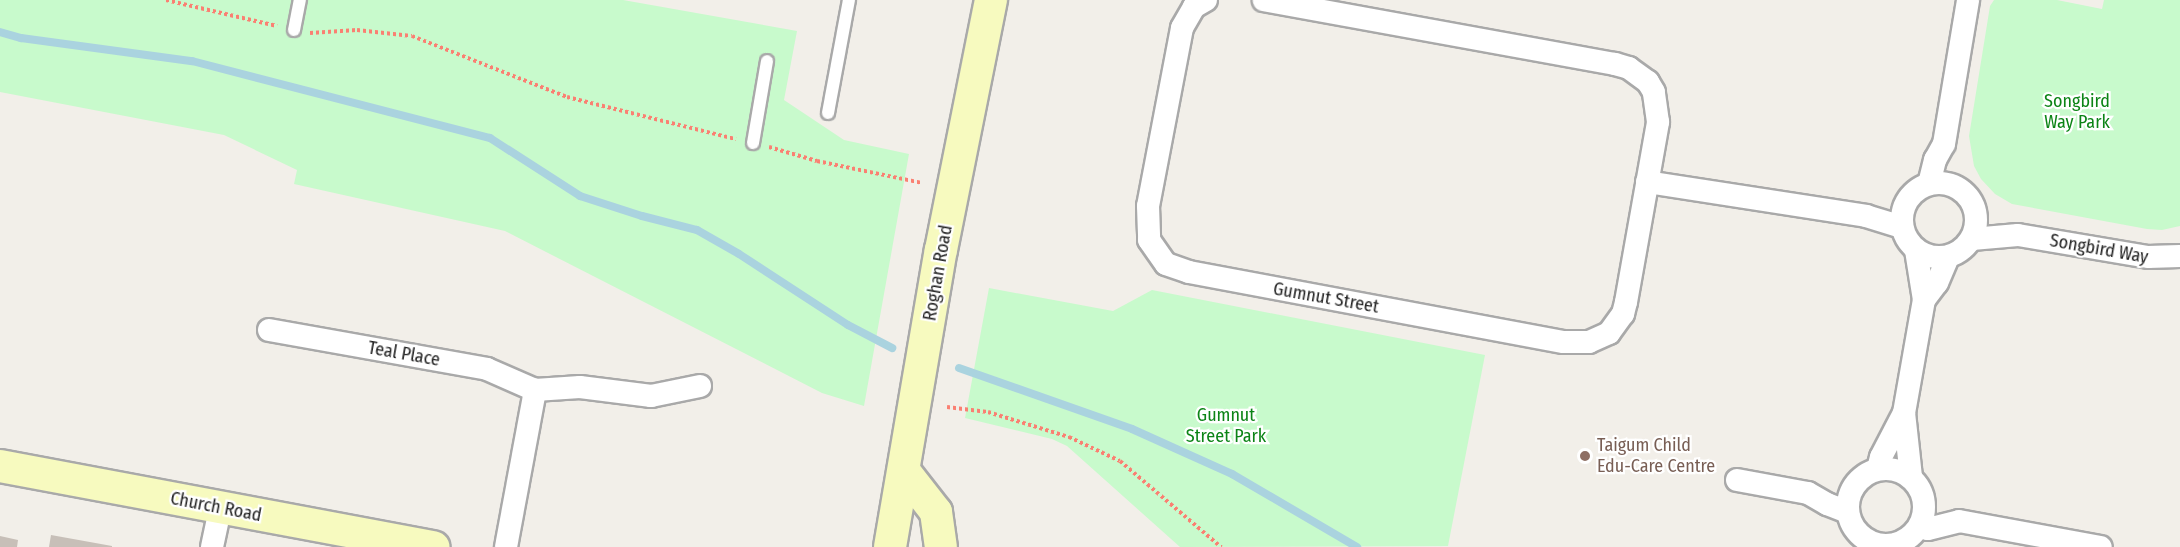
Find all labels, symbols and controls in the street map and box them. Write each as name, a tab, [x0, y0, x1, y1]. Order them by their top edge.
park label: Songbird Way Park	[2044, 91, 2110, 134]
street label: Roghan Road	[919, 223, 957, 323]
street label: Songbird Way	[2048, 230, 2150, 268]
street label: Gumnut Street	[1272, 278, 1380, 318]
street label: Teal Place	[366, 337, 442, 371]
park label: Gumnut Street Park	[1186, 405, 1266, 448]
place label: Taigum Child Edu-Care Centre	[1597, 435, 1715, 478]
marker: Taigum Child Edu-Care Centre	[1578, 449, 1592, 463]
street label: Church Road	[169, 488, 263, 526]

